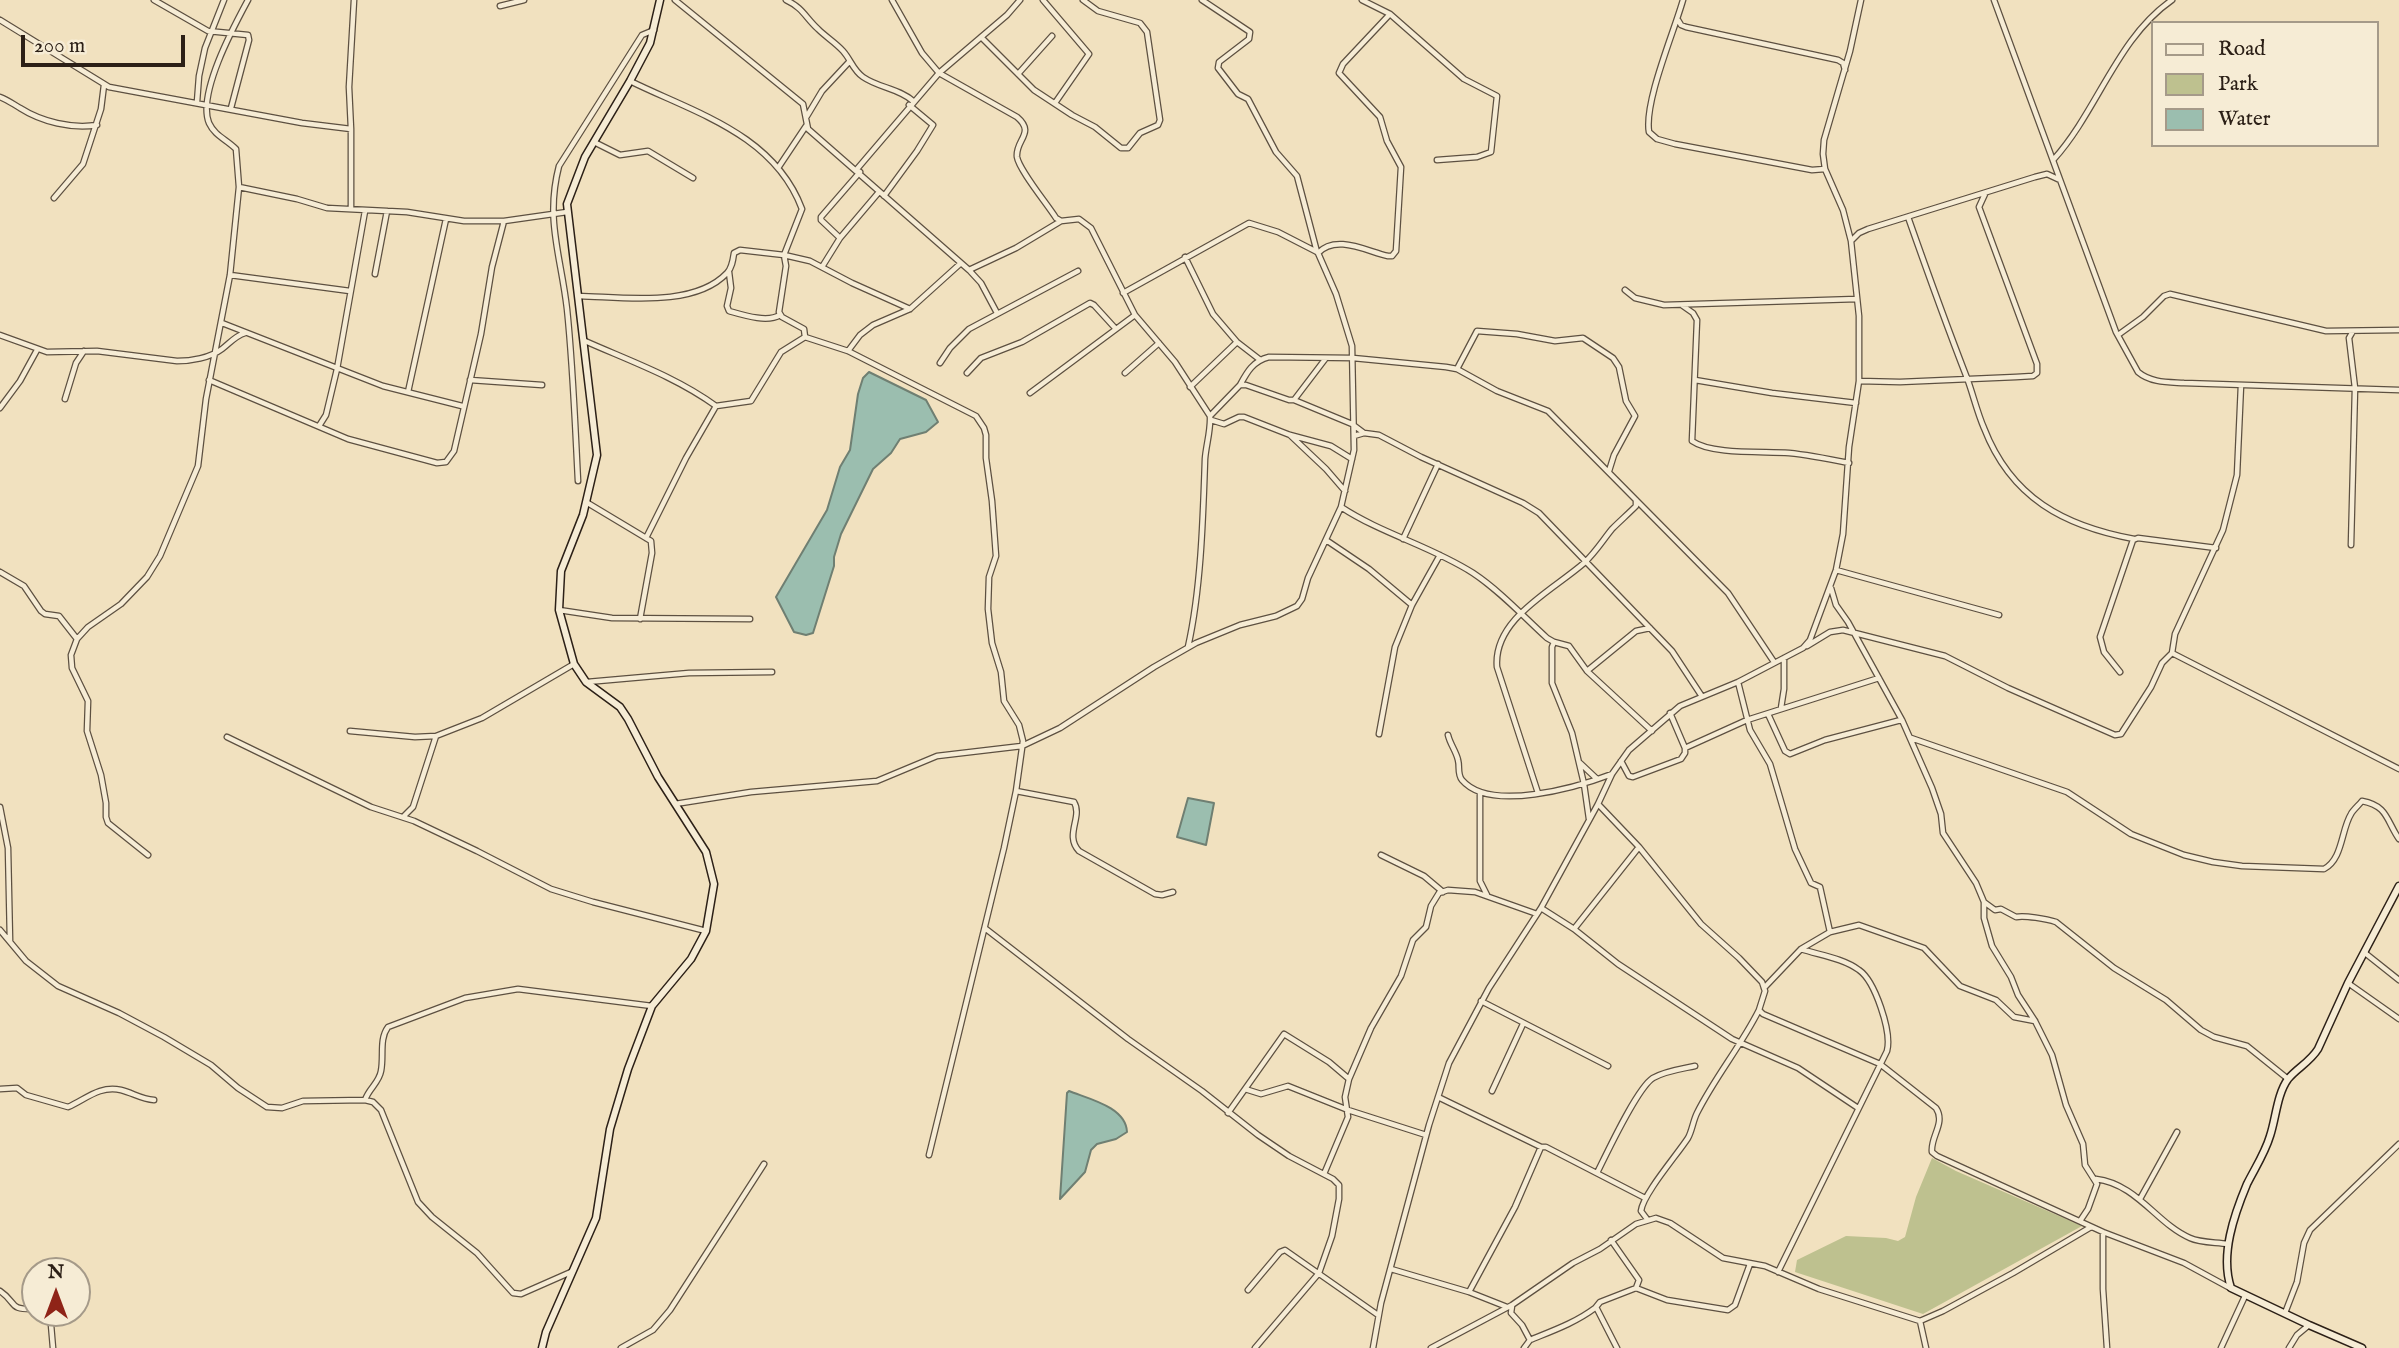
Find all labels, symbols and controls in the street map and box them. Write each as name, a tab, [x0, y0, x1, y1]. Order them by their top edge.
scale bar	[24, 21, 189, 65]
legend	[2150, 21, 2378, 147]
text: 200 m	[34, 33, 85, 60]
text: Road	[2218, 36, 2265, 63]
text: Park	[2218, 71, 2258, 98]
text: Water	[2218, 106, 2270, 133]
north arrow	[21, 1257, 91, 1327]
text: N	[48, 1261, 64, 1285]

